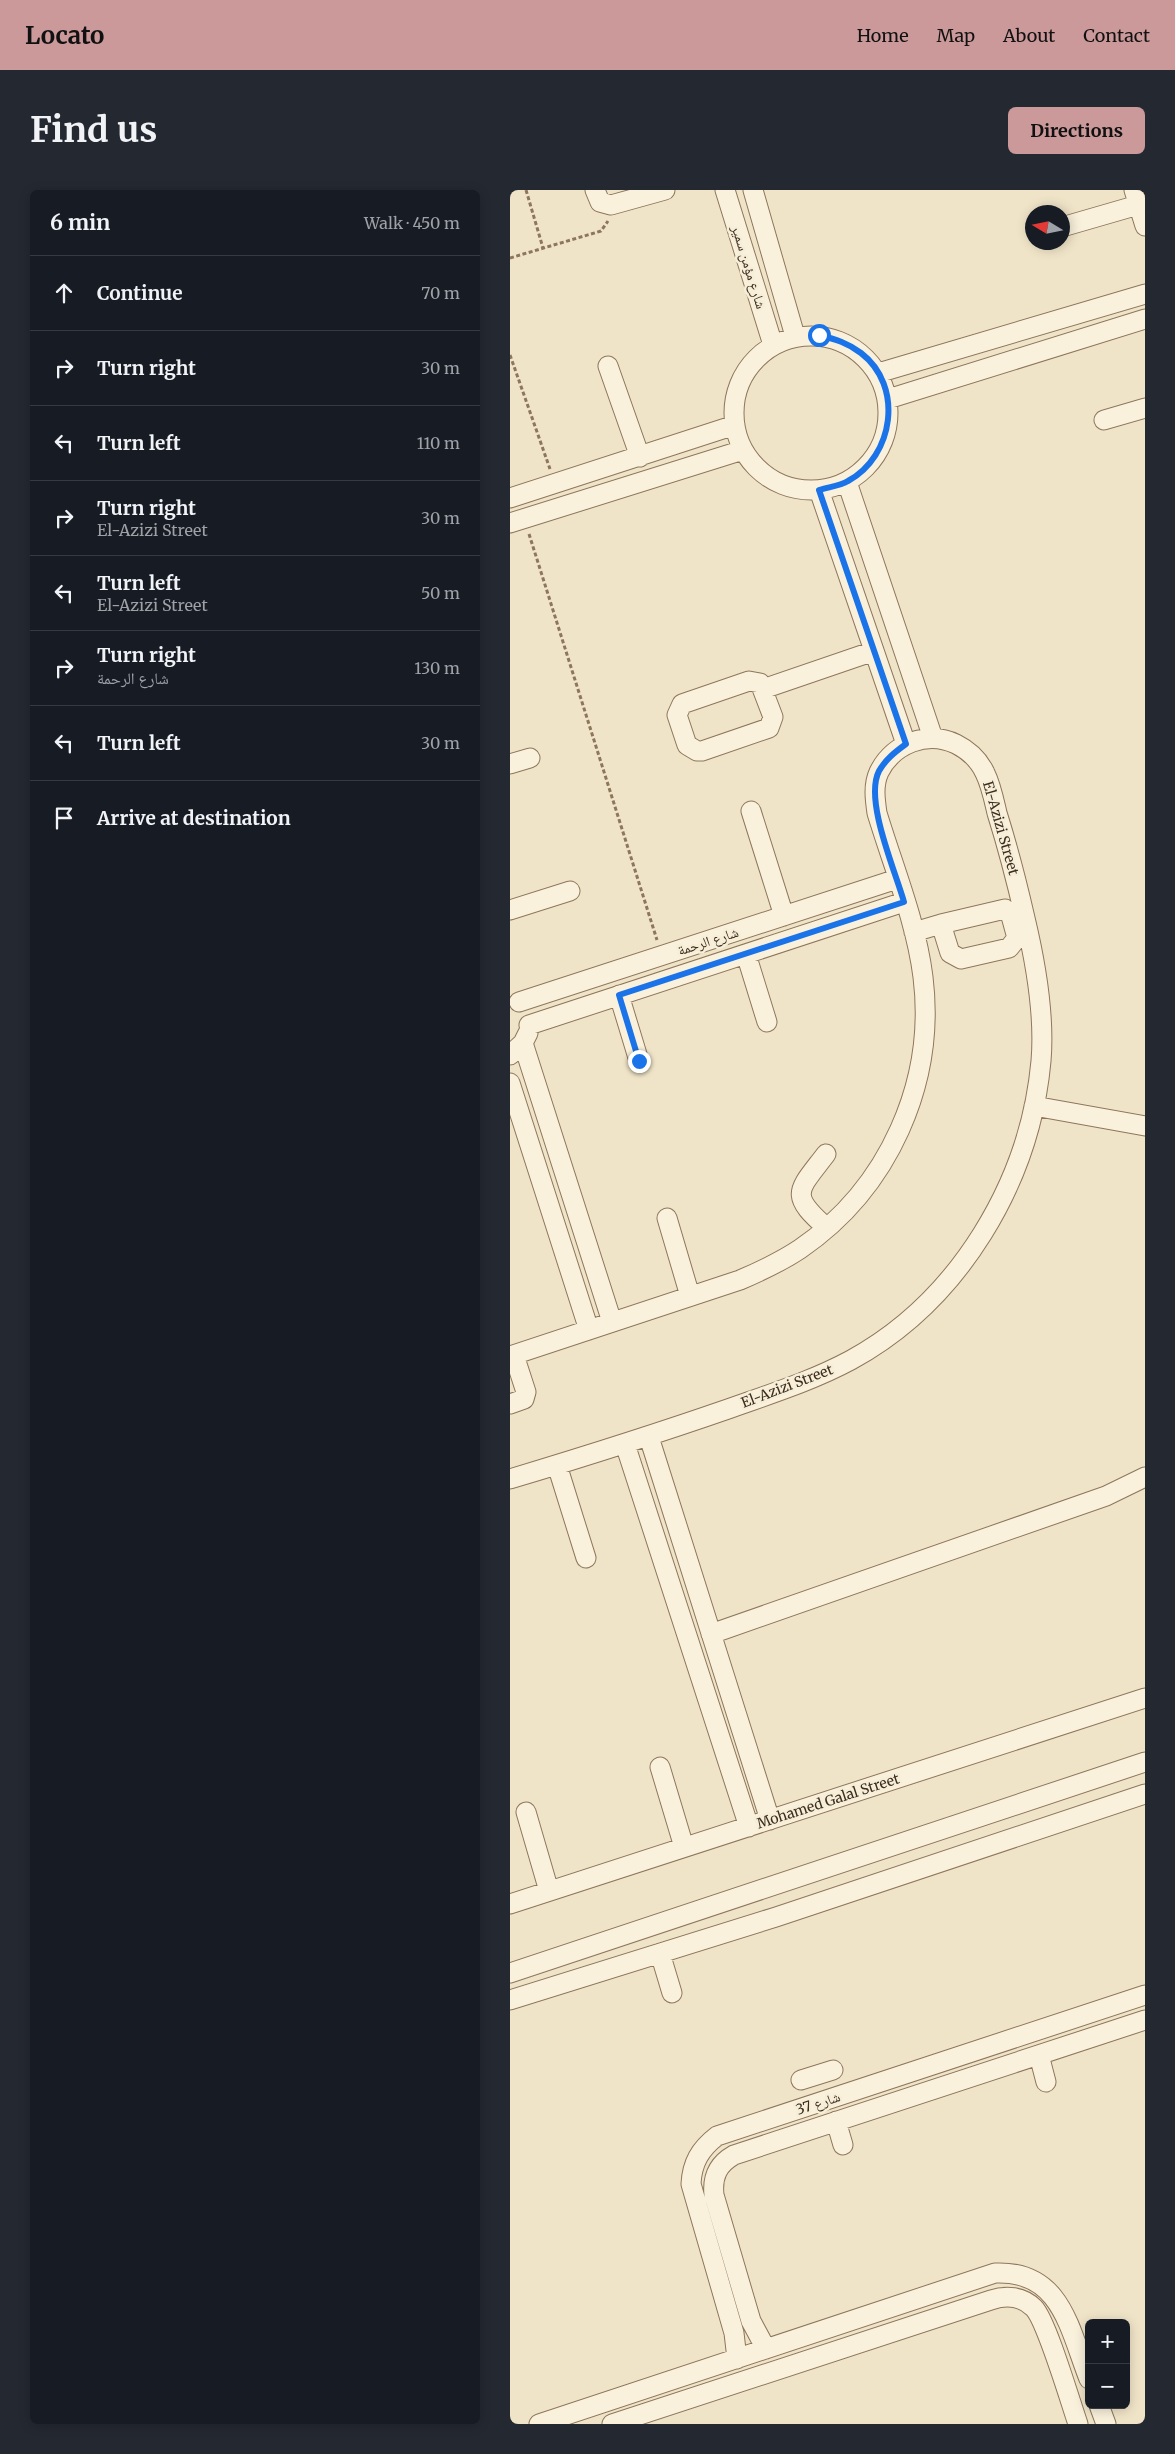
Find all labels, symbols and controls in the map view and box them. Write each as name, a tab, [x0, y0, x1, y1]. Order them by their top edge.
text: Locato	[25, 20, 104, 51]
text: Home	[857, 24, 909, 47]
text: Map	[937, 24, 975, 47]
text: About	[1003, 24, 1055, 47]
text: Contact	[1083, 24, 1150, 47]
button: Directions	[1008, 107, 1145, 154]
text: Find us	[30, 108, 157, 152]
north arrow	[1025, 205, 1070, 250]
text: 6 min	[50, 209, 110, 236]
text: Walk · 450 m	[364, 213, 460, 233]
street label: شارع مؤمن سمير	[727, 222, 770, 311]
icon: ahead	[50, 279, 78, 307]
text: Continue	[97, 281, 183, 305]
text: 70 m	[421, 283, 460, 303]
route start	[808, 324, 831, 347]
icon: right	[50, 354, 78, 382]
text: Turn right	[97, 356, 196, 380]
text: 30 m	[421, 358, 460, 378]
icon: left	[50, 429, 78, 457]
text: Turn left	[97, 431, 181, 455]
text: 110 m	[417, 433, 460, 453]
text: Turn right	[97, 496, 196, 520]
icon: right	[50, 504, 78, 532]
text: 30 m	[421, 508, 460, 528]
text: El-Azizi Street	[97, 520, 208, 540]
text: Turn left	[97, 571, 181, 595]
icon: left	[50, 579, 78, 607]
text: 50 m	[421, 583, 460, 603]
text: El-Azizi Street	[97, 595, 208, 615]
text: Turn right	[97, 643, 196, 667]
icon: right	[50, 654, 78, 682]
text: 130 m	[414, 658, 460, 678]
text: شارع الرحمة	[97, 668, 169, 688]
icon: left	[50, 729, 78, 757]
text: Turn left	[97, 731, 181, 755]
text: 30 m	[421, 733, 460, 753]
street label: El-Azizi Street	[979, 779, 1023, 878]
icon: arrive	[50, 804, 78, 832]
text: Arrive at destination	[97, 806, 291, 830]
street label: شارع الرحمة	[675, 923, 741, 960]
route end	[628, 1050, 651, 1073]
street label: El-Azizi Street	[739, 1360, 836, 1412]
street label: Mohamed Galal Street	[754, 1769, 902, 1833]
street label: شارع 37	[794, 2087, 843, 2120]
map controls	[1085, 2319, 1130, 2409]
button: +	[1085, 2319, 1130, 2364]
button: −	[1085, 2364, 1130, 2409]

